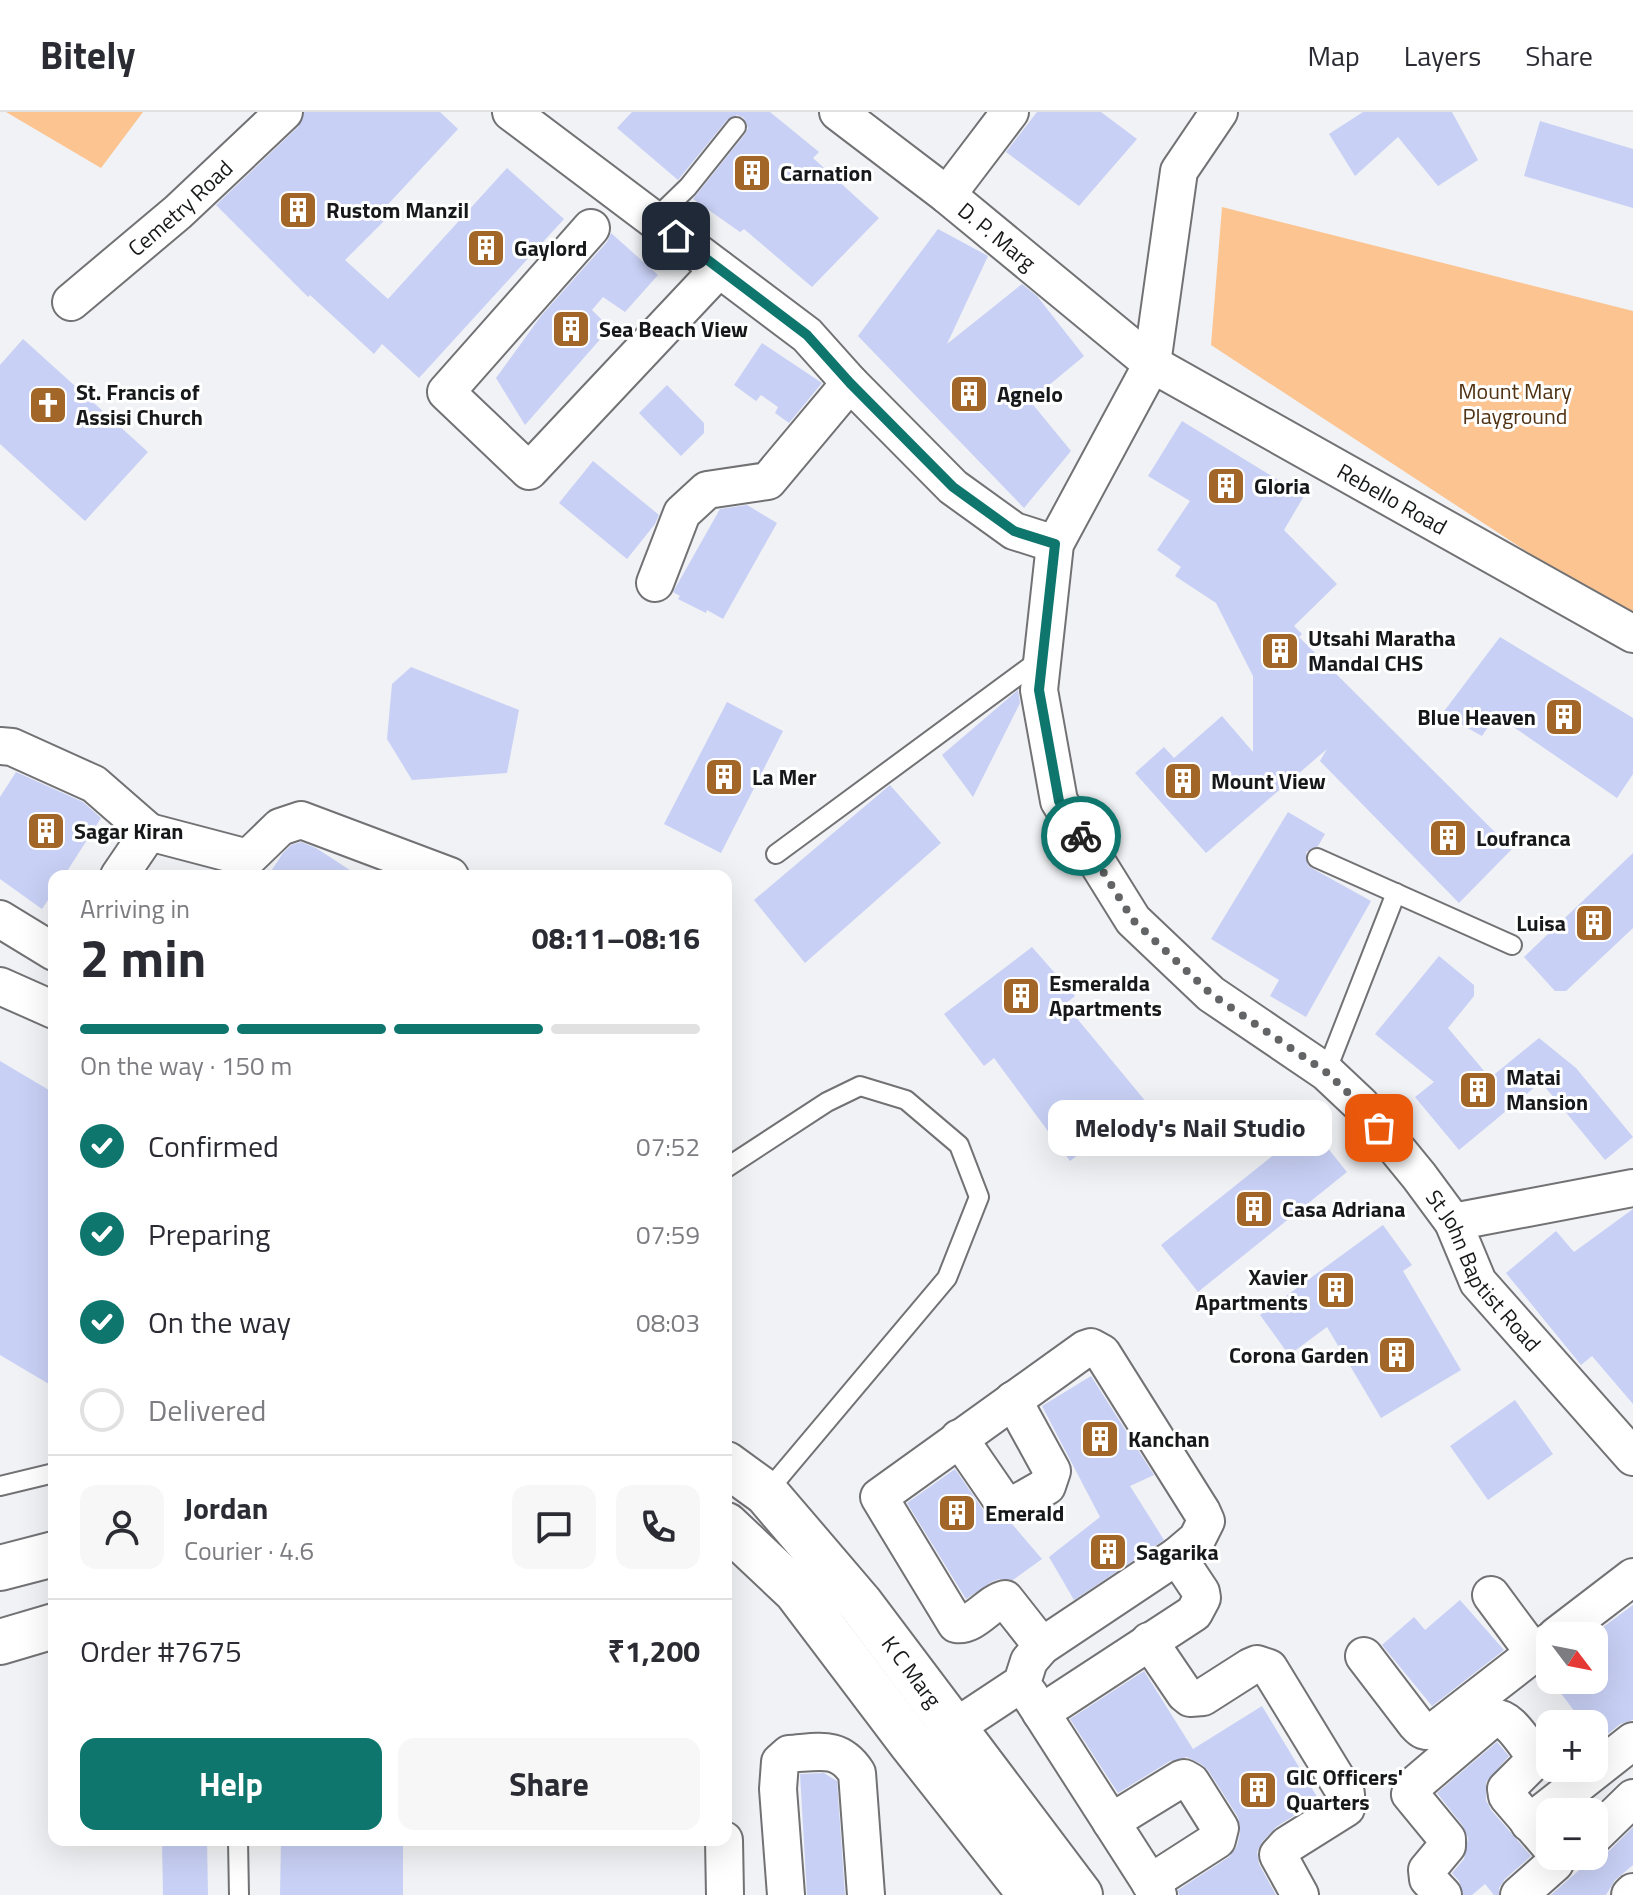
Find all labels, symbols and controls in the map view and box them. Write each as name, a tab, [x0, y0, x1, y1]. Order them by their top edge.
text: Bitely	[40, 26, 135, 84]
text: Map	[1307, 34, 1360, 77]
text: Layers	[1404, 34, 1481, 77]
text: Share	[1525, 34, 1593, 77]
street label: Cemetry Road	[120, 152, 240, 264]
building icon: Carnation	[731, 152, 773, 194]
place label: Carnation	[780, 156, 872, 190]
building icon: Rustom Manzil	[277, 189, 319, 231]
place label: Rustom Manzil	[326, 193, 469, 227]
street label: D. P. Marg	[951, 194, 1044, 279]
pin	[642, 202, 710, 270]
icon: home	[654, 214, 698, 258]
building icon: Gaylord	[465, 227, 507, 269]
place label: Gaylord	[514, 231, 587, 265]
building icon: Sea Beach View	[550, 308, 592, 350]
place label: Sea Beach View	[599, 312, 748, 346]
building icon: Agnelo	[948, 373, 990, 415]
park label: Mount Mary Playground	[1458, 374, 1572, 433]
place label: St. Francis of Assisi Church	[76, 375, 203, 434]
place label: Agnelo	[997, 377, 1063, 411]
church icon: St. Francis of Assisi Church	[27, 384, 69, 426]
street label: Rebello Road	[1331, 454, 1453, 543]
building icon: Gloria	[1205, 465, 1247, 507]
place label: Gloria	[1254, 469, 1310, 503]
place label: Utsahi Maratha Mandal CHS	[1308, 621, 1456, 680]
building icon: Utsahi Maratha Mandal CHS	[1259, 630, 1301, 672]
building icon: Blue Heaven	[1543, 696, 1585, 738]
place label: Blue Heaven	[1417, 700, 1536, 734]
building icon: La Mer	[703, 756, 745, 798]
place label: La Mer	[752, 760, 817, 794]
building icon: Mount View	[1162, 760, 1204, 802]
place label: Mount View	[1211, 764, 1326, 798]
courier	[1041, 796, 1121, 876]
building icon: Sagar Kiran	[25, 810, 67, 852]
place label: Sagar Kiran	[74, 814, 184, 848]
icon: bike	[1059, 814, 1103, 858]
building icon: Loufranca	[1427, 817, 1469, 859]
place label: Loufranca	[1476, 821, 1571, 855]
text: Arriving in	[80, 889, 190, 928]
building icon: Luisa	[1573, 902, 1615, 944]
place label: Luisa	[1516, 906, 1566, 940]
text: 08:11–08:16	[532, 915, 700, 961]
text: 2 min	[80, 918, 206, 997]
place label: Esmeralda Apartments	[1049, 966, 1162, 1025]
building icon: Esmeralda Apartments	[1000, 975, 1042, 1017]
text: On the way · 150 m	[80, 1046, 292, 1085]
place label: Matai Mansion	[1506, 1060, 1588, 1119]
building icon: Matai Mansion	[1457, 1069, 1499, 1111]
pin	[1345, 1094, 1413, 1162]
callout: Melody's Nail Studio	[1047, 1100, 1331, 1156]
icon: bag	[1357, 1106, 1401, 1150]
text: Melody's Nail Studio	[1074, 1108, 1306, 1147]
text: Confirmed	[148, 1123, 279, 1169]
icon: check	[80, 1124, 124, 1168]
text: 07:52	[636, 1127, 700, 1166]
street label: St John Baptist Road	[1417, 1182, 1549, 1359]
building icon: Casa Adriana	[1233, 1188, 1275, 1230]
place label: Casa Adriana	[1282, 1192, 1405, 1226]
text: Preparing	[148, 1211, 270, 1257]
icon: check	[80, 1212, 124, 1256]
text: 07:59	[636, 1215, 700, 1254]
place label: Xavier Apartments	[1195, 1260, 1308, 1319]
building icon: Xavier Apartments	[1315, 1269, 1357, 1311]
text: On the way	[148, 1299, 291, 1345]
icon: check	[80, 1300, 124, 1344]
text: 08:03	[636, 1303, 700, 1342]
building icon: Corona Garden	[1376, 1334, 1418, 1376]
place label: Corona Garden	[1229, 1338, 1369, 1372]
text: Delivered	[148, 1387, 266, 1433]
building icon: Kanchan	[1079, 1418, 1121, 1460]
place label: Kanchan	[1128, 1422, 1210, 1456]
button: person	[80, 1485, 164, 1569]
text: Jordan	[184, 1485, 268, 1531]
button: chat	[512, 1485, 596, 1569]
button: phone	[616, 1485, 700, 1569]
building icon: Emerald	[936, 1492, 978, 1534]
place label: Emerald	[985, 1496, 1064, 1530]
text: Courier · 4.6	[184, 1531, 314, 1570]
building icon: Sagarika	[1087, 1531, 1129, 1573]
place label: Sagarika	[1136, 1535, 1219, 1569]
north arrow	[1536, 1622, 1608, 1694]
map controls	[1536, 1622, 1608, 1870]
text: Order #7675	[80, 1628, 242, 1674]
text: ₹1,200	[608, 1628, 700, 1674]
street label: K C Marg	[873, 1628, 950, 1715]
button: +	[1536, 1710, 1608, 1782]
button: Help	[80, 1738, 382, 1830]
button: Share	[398, 1738, 700, 1830]
place label: GIC Officers' Quarters	[1286, 1760, 1403, 1819]
building icon: GIC Officers' Quarters	[1237, 1769, 1279, 1811]
button: −	[1536, 1798, 1608, 1870]

